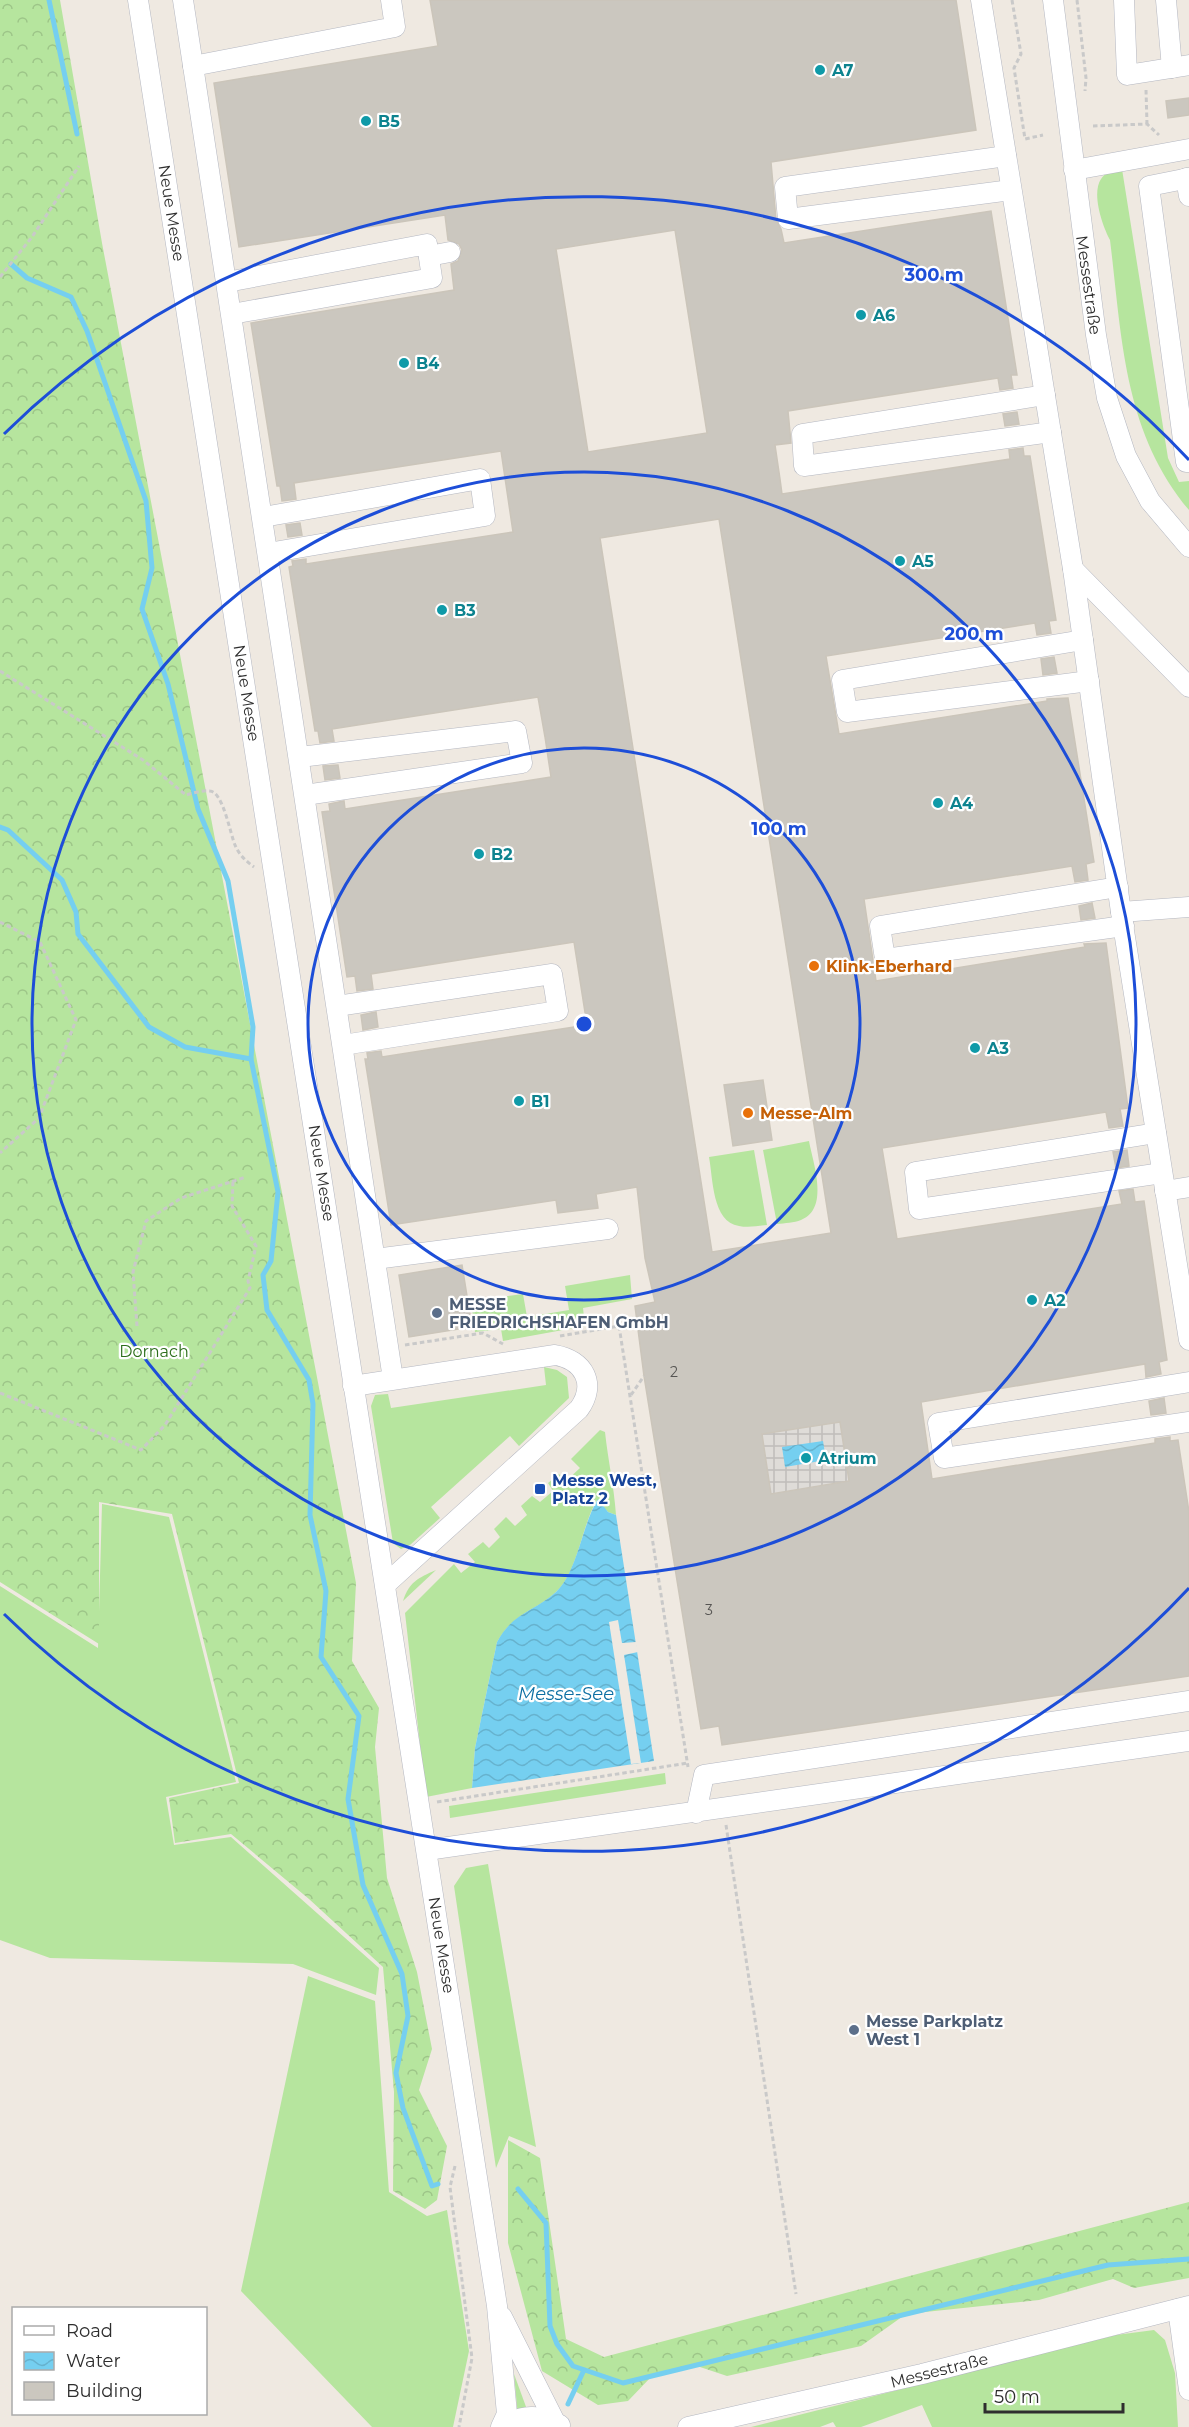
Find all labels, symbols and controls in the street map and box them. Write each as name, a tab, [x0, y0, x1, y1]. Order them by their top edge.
place label: A7	[831, 61, 853, 80]
marker: A7	[813, 63, 827, 77]
place label: B5	[378, 112, 400, 131]
marker: B5	[359, 114, 373, 128]
street label: Neue Messe	[154, 163, 189, 263]
street label: Messestraße	[1072, 234, 1105, 336]
text: 300 m	[903, 264, 964, 286]
place label: A6	[872, 306, 895, 325]
marker: A6	[854, 308, 868, 322]
place label: B4	[416, 354, 439, 373]
marker: B4	[397, 356, 411, 370]
place label: A5	[911, 552, 934, 571]
marker: A5	[893, 554, 907, 568]
place label: B3	[454, 601, 476, 620]
marker: B3	[435, 603, 449, 617]
text: 200 m	[944, 623, 1004, 645]
street label: Neue Messe	[229, 643, 264, 743]
place label: A4	[949, 794, 973, 813]
marker: A4	[931, 796, 945, 810]
text: 100 m	[751, 818, 807, 840]
place label: B2	[491, 845, 513, 864]
marker: B2	[472, 847, 486, 861]
place label: Klink-Eberhard	[826, 957, 952, 976]
marker: Klink-Eberhard	[807, 959, 821, 973]
centre of rings	[574, 1014, 594, 1034]
place label: A3	[986, 1039, 1009, 1058]
marker: A3	[968, 1041, 982, 1055]
place label: B1	[531, 1092, 550, 1111]
marker: B1	[512, 1094, 526, 1108]
place label: Messe-Alm	[760, 1104, 852, 1123]
marker: Messe-Alm	[741, 1106, 755, 1120]
street label: Neue Messe	[304, 1123, 339, 1223]
place label: A2	[1043, 1291, 1066, 1310]
marker: A2	[1025, 1293, 1039, 1307]
place label: MESSE FRIEDRICHSHAFEN GmbH	[449, 1295, 669, 1332]
marker: MESSE FRIEDRICHSHAFEN GmbH	[430, 1306, 444, 1320]
park label: Dornach	[119, 1342, 189, 1361]
house number: 2	[670, 1363, 678, 1381]
place label: Atrium	[817, 1449, 877, 1468]
marker: Atrium	[799, 1451, 813, 1465]
place label: Messe West, Platz 2	[552, 1471, 657, 1508]
marker: Messe West, Platz 2	[533, 1482, 547, 1496]
house number: 3	[705, 1601, 713, 1619]
water label: Messe-See	[518, 1683, 614, 1705]
street label: Neue Messe	[424, 1895, 459, 1995]
place label: Messe Parkplatz West 1	[866, 2012, 1003, 2049]
marker: Messe Parkplatz West 1	[847, 2023, 861, 2037]
legend	[12, 2307, 207, 2415]
text: Road	[66, 2320, 113, 2342]
street label: Messestraße	[888, 2349, 990, 2392]
text: Water	[66, 2350, 121, 2372]
scale bar	[985, 2376, 1123, 2414]
text: Building	[66, 2380, 143, 2402]
text: 50 m	[994, 2386, 1040, 2408]

